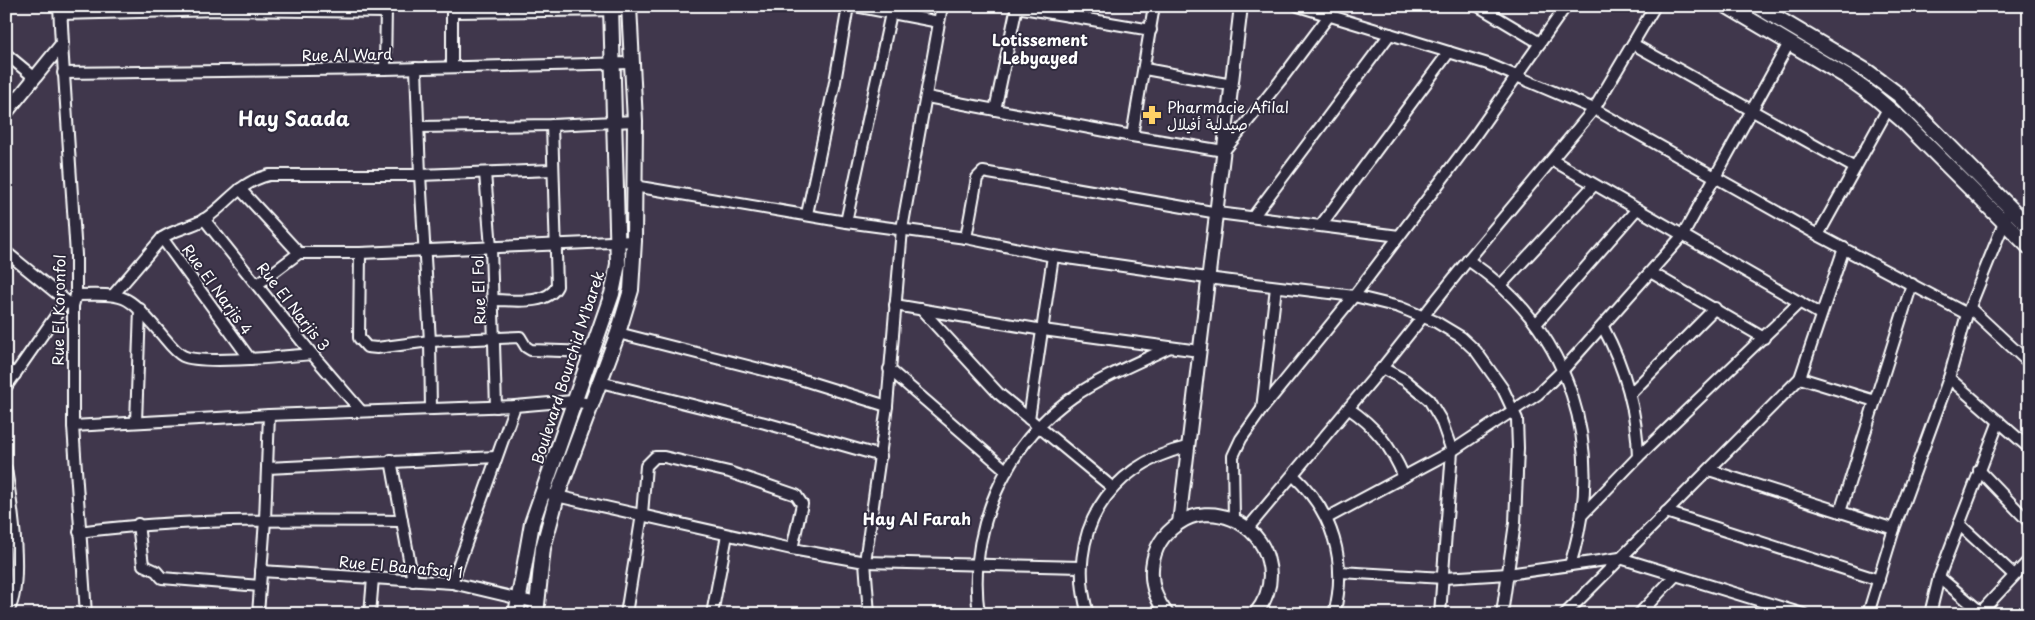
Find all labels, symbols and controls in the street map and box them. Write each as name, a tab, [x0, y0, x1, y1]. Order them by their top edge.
district label: Lotissement Lebyayed	[992, 27, 1088, 69]
street label: Rue Al Ward	[301, 42, 393, 66]
place label: Pharmacie Afilal صيدلية أفيلال	[1167, 95, 1289, 135]
district label: Hay Saada	[238, 103, 350, 133]
pharmacy icon: Pharmacie Afilal صيدلية أفيلال	[1141, 104, 1163, 126]
street label: Rue El Narjis 4	[177, 239, 259, 339]
street label: Rue El Koronfol	[46, 254, 70, 366]
street label: Rue El Fol	[465, 255, 491, 325]
street label: Rue El Narjis 3	[252, 257, 336, 355]
street label: Boulevard Bourchid M'barek	[525, 267, 609, 467]
district label: Hay Al Farah	[863, 506, 971, 530]
street label: Rue El Banafsaj 1	[338, 549, 464, 583]

